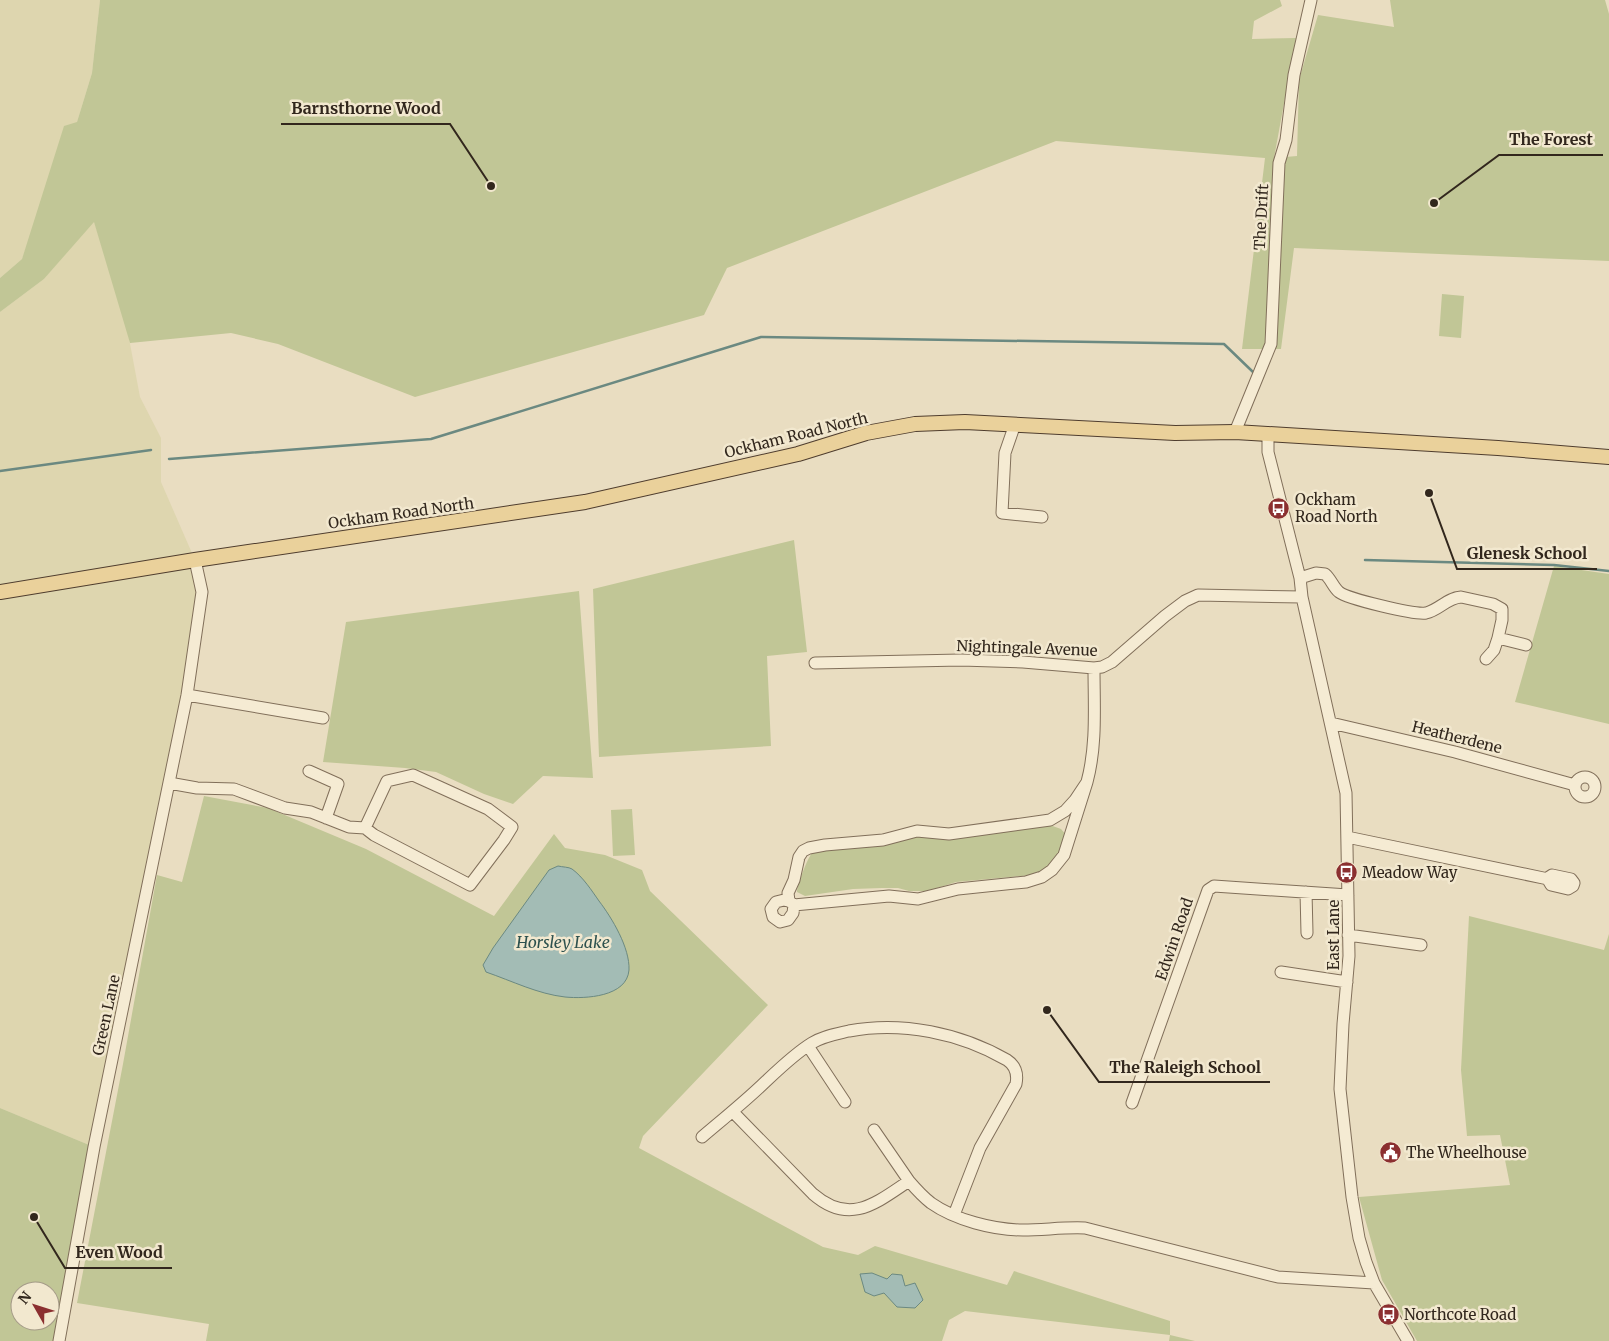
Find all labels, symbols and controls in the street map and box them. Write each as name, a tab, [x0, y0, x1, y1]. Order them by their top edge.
callout: Barnsthorne Wood	[281, 93, 450, 124]
text: Barnsthorne Wood	[291, 98, 441, 118]
callout: The Forest	[1499, 124, 1603, 155]
text: The Forest	[1509, 129, 1594, 149]
street label: The Drift	[1250, 183, 1272, 251]
street label: Ockham Road North	[722, 408, 870, 462]
place label: Ockham Road North	[1295, 490, 1378, 526]
street label: Ockham Road North	[327, 493, 475, 533]
bus stop icon: Ockham Road North	[1267, 496, 1291, 520]
callout: Glenesk School	[1457, 538, 1597, 569]
text: Glenesk School	[1467, 543, 1587, 563]
street label: Nightingale Avenue	[956, 636, 1098, 660]
street label: Heatherdene	[1410, 717, 1504, 757]
bus stop icon: Meadow Way	[1334, 860, 1358, 884]
place label: Meadow Way	[1362, 863, 1458, 882]
street label: Edwin Road	[1151, 895, 1197, 983]
street label: East Lane	[1324, 900, 1343, 970]
water label: Horsley Lake	[515, 932, 610, 952]
street label: Green Lane	[88, 973, 124, 1057]
callout: The Raleigh School	[1099, 1051, 1270, 1082]
text: The Raleigh School	[1109, 1057, 1261, 1077]
public building icon: The Wheelhouse	[1378, 1140, 1402, 1164]
place label: The Wheelhouse	[1406, 1143, 1527, 1162]
callout: Even Wood	[65, 1237, 172, 1268]
text: Even Wood	[75, 1242, 163, 1262]
north arrow	[10, 1281, 60, 1331]
text: N	[14, 1288, 35, 1308]
bus stop icon: Northcote Road	[1376, 1302, 1400, 1326]
place label: Northcote Road	[1404, 1305, 1516, 1324]

